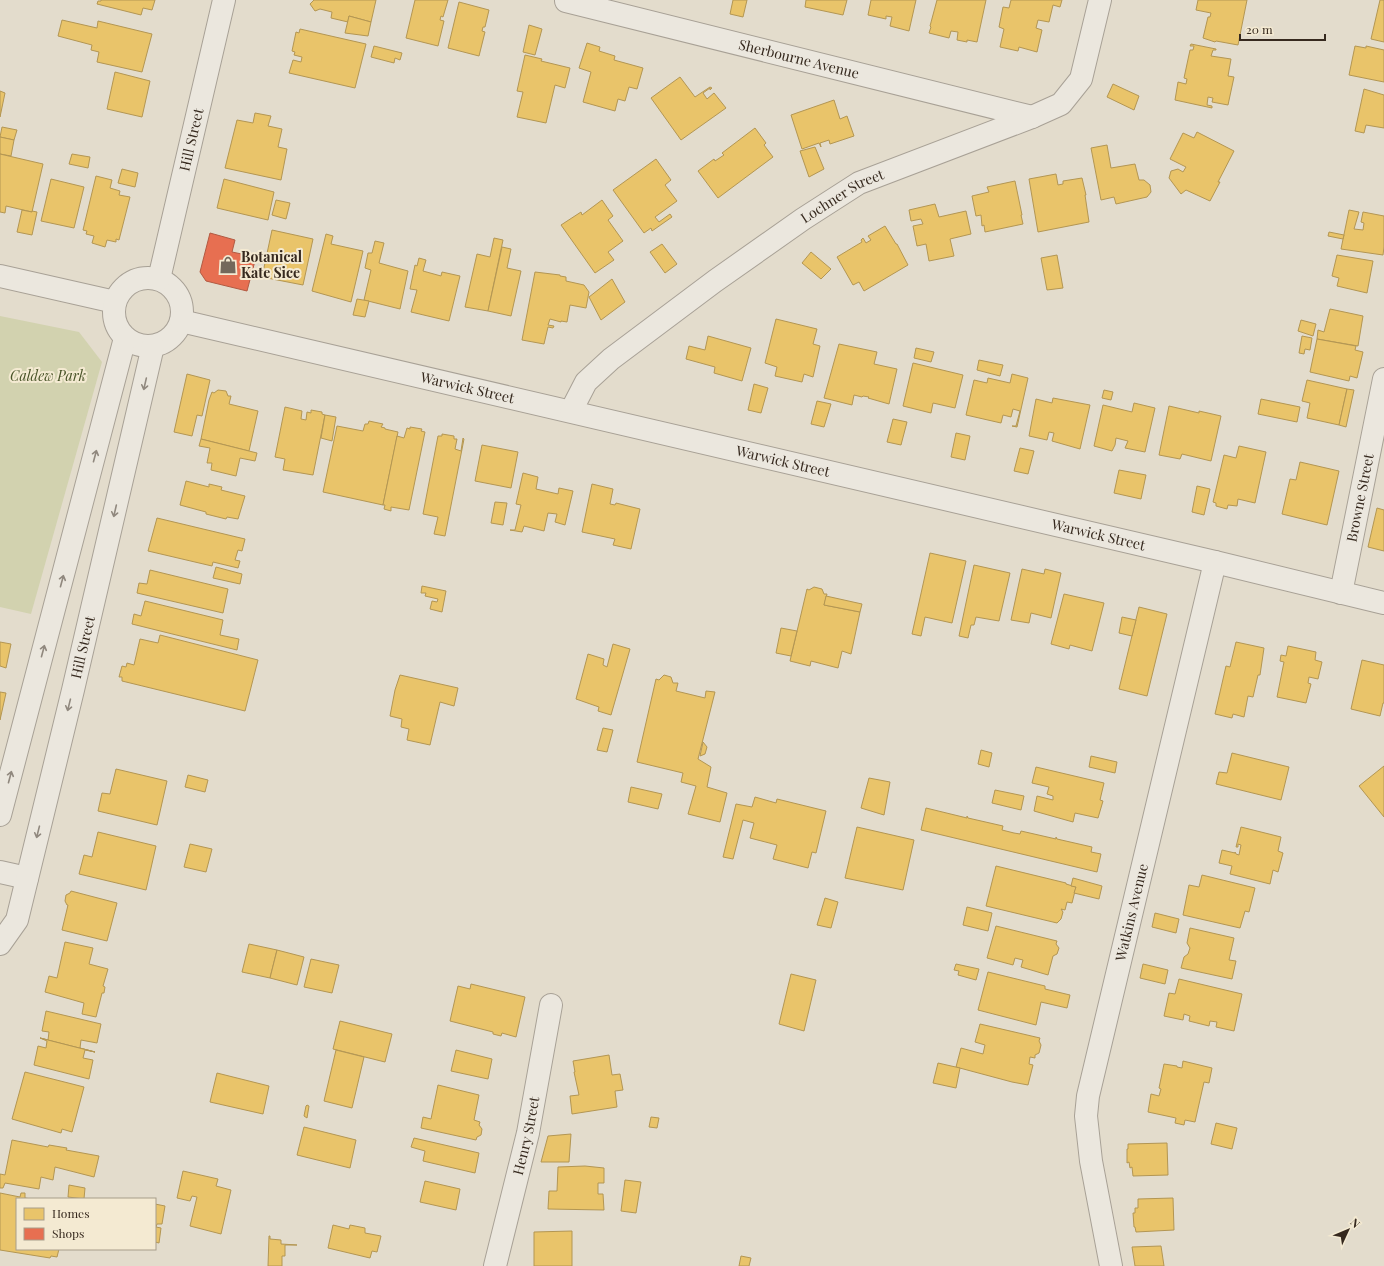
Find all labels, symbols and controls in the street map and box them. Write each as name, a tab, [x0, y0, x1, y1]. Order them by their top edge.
scale bar	[1240, 16, 1325, 42]
text: 20 m	[1246, 21, 1273, 37]
street label: Sherbourne Avenue	[737, 34, 861, 83]
street label: Hill Street	[174, 105, 208, 173]
street label: Lochner Street	[797, 164, 887, 227]
place label: Botanical Kate Sice	[241, 247, 303, 282]
shop icon: Botanical Kate Sice	[218, 255, 238, 275]
park label: Caldew Park	[10, 366, 86, 385]
street label: Warwick Street	[418, 367, 517, 408]
one-way arrow	[140, 377, 148, 390]
street label: Warwick Street	[733, 440, 833, 481]
one-way arrow	[91, 449, 99, 462]
street label: Browne Street	[1341, 451, 1378, 544]
one-way arrow	[110, 504, 118, 517]
street label: Warwick Street	[1049, 514, 1148, 555]
one-way arrow	[58, 575, 66, 588]
street label: Hill Street	[66, 613, 99, 680]
one-way arrow	[40, 645, 47, 658]
one-way arrow	[65, 699, 72, 712]
one-way arrow	[7, 771, 14, 784]
one-way arrow	[34, 825, 42, 838]
street label: Watkins Avenue	[1110, 862, 1152, 964]
street label: Henry Street	[508, 1094, 544, 1177]
legend	[16, 1198, 156, 1250]
text: Homes	[52, 1205, 90, 1221]
north arrow	[1328, 1210, 1368, 1250]
text: N	[1347, 1215, 1364, 1231]
text: Shops	[52, 1225, 84, 1241]

